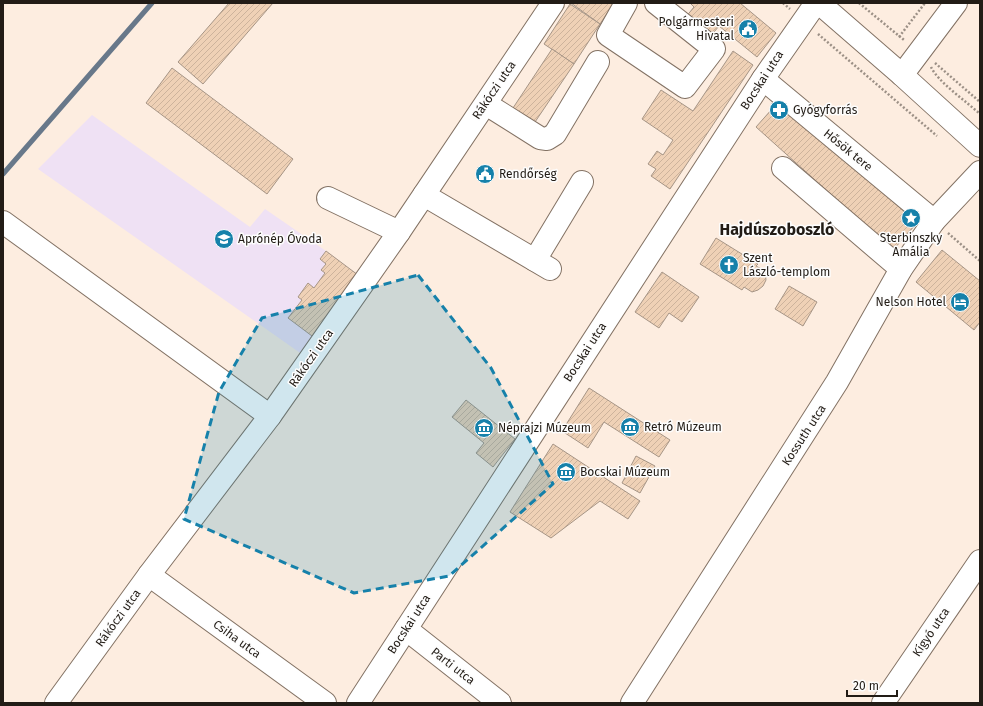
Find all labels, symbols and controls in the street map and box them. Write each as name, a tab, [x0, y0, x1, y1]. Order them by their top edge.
place label: Polgármesteri Hivatal	[659, 15, 734, 43]
public building icon: Polgármesteri Hivatal	[737, 18, 759, 40]
street label: Bocskai utca	[738, 48, 786, 112]
street label: Rákóczi utca	[469, 58, 519, 122]
pharmacy icon: Gyógyforrás	[768, 99, 790, 121]
place label: Gyógyforrás	[793, 103, 858, 117]
street label: Hősök tere	[821, 126, 875, 174]
public building icon: Rendőrség	[474, 163, 496, 185]
place label: Rendőrség	[499, 167, 557, 181]
place icon: Sterbinszky Amália	[900, 207, 922, 229]
district label: Hajdúszoboszló	[720, 220, 834, 239]
school or university icon: Aprónép Óvoda	[213, 228, 235, 250]
place label: Aprónép Óvoda	[238, 231, 322, 246]
place label: Sterbinszky Amália	[880, 231, 942, 259]
place label: Szent László-templom	[743, 251, 830, 279]
church icon: Szent László-templom	[718, 254, 740, 276]
hotel icon: Nelson Hotel	[949, 291, 971, 313]
place label: Nelson Hotel	[876, 295, 946, 309]
street label: Bocskai utca	[561, 320, 609, 384]
street label: Rákóczi utca	[286, 326, 336, 390]
street label: Kossuth utca	[779, 402, 829, 468]
museum icon: Retró Múzeum	[619, 416, 641, 438]
museum icon: Néprajzi Múzeum	[473, 417, 495, 439]
place label: Retró Múzeum	[644, 420, 722, 434]
place label: Néprajzi Múzeum	[498, 421, 591, 435]
museum icon: Bocskai Múzeum	[555, 461, 577, 483]
place label: Bocskai Múzeum	[580, 465, 670, 479]
street label: Rákóczi utca	[92, 587, 144, 649]
street label: Bocskai utca	[385, 592, 433, 656]
street label: Kígyó utca	[910, 605, 952, 659]
street label: Csiha utca	[210, 617, 264, 661]
street label: Parti utca	[428, 645, 478, 687]
scale bar	[847, 672, 897, 698]
text: 20 m	[853, 679, 879, 693]

